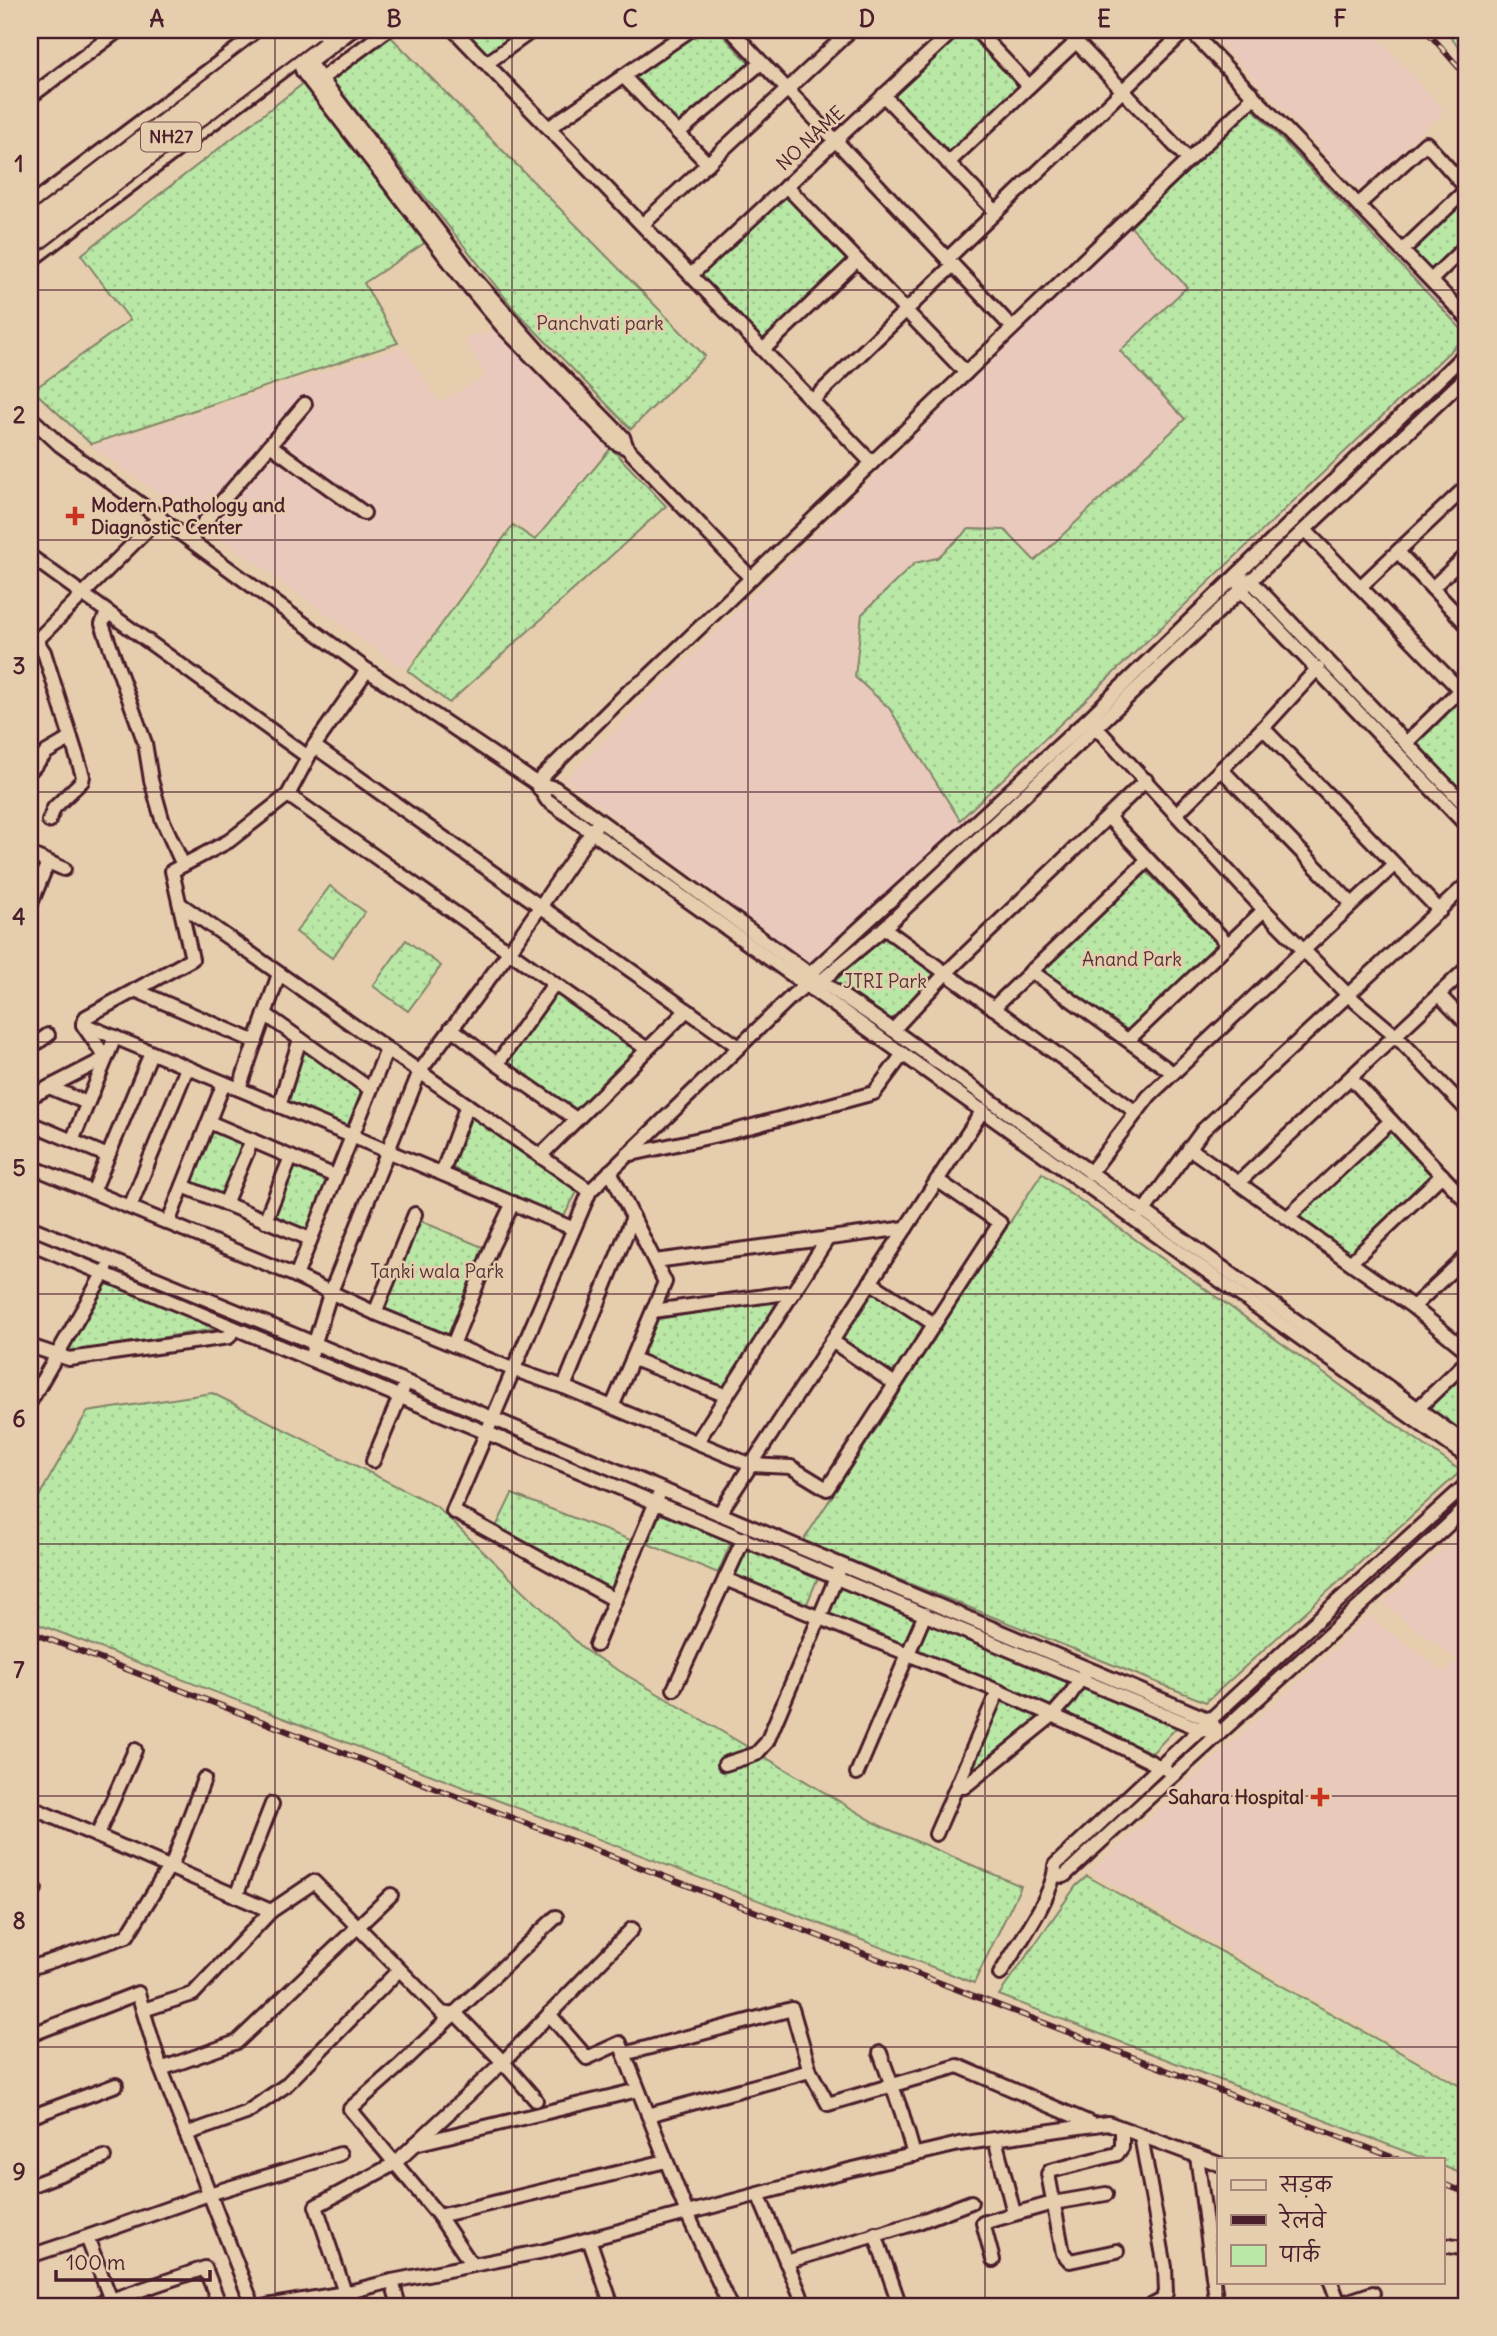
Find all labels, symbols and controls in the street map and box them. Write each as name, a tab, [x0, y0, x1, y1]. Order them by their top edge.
text: A	[150, 4, 165, 33]
text: B	[386, 4, 402, 33]
text: C	[622, 4, 638, 33]
text: D	[859, 4, 875, 33]
text: E	[1097, 4, 1111, 33]
text: F	[1333, 4, 1347, 33]
street label: NO NAME	[771, 100, 849, 176]
road number: NH27	[141, 122, 201, 152]
text: 1	[14, 149, 24, 178]
park label: Panchvati park	[536, 311, 664, 335]
text: 2	[13, 400, 26, 429]
place label: Modern Pathology and Diagnostic Center	[91, 493, 285, 539]
marker: Modern Pathology and Diagnostic Center	[65, 506, 85, 526]
text: 3	[12, 651, 26, 680]
text: 4	[12, 902, 26, 931]
park label: Anand Park	[1082, 947, 1182, 971]
park label: JTRI Park	[843, 969, 927, 993]
text: 5	[12, 1153, 26, 1182]
park label: Tanki wala Park	[370, 1259, 504, 1283]
text: 6	[12, 1404, 26, 1433]
text: 7	[13, 1655, 25, 1684]
place label: Sahara Hospital	[1168, 1785, 1304, 1809]
marker: Sahara Hospital	[1310, 1787, 1330, 1807]
text: 8	[12, 1906, 26, 1935]
text: 9	[12, 2157, 26, 2186]
legend	[1217, 2158, 1444, 2284]
text: सड़क	[1279, 2171, 1333, 2198]
text: रेलवे	[1277, 2203, 1327, 2234]
scale bar	[56, 2238, 210, 2282]
text: पार्क	[1279, 2238, 1321, 2268]
text: 100 m	[66, 2249, 125, 2276]

